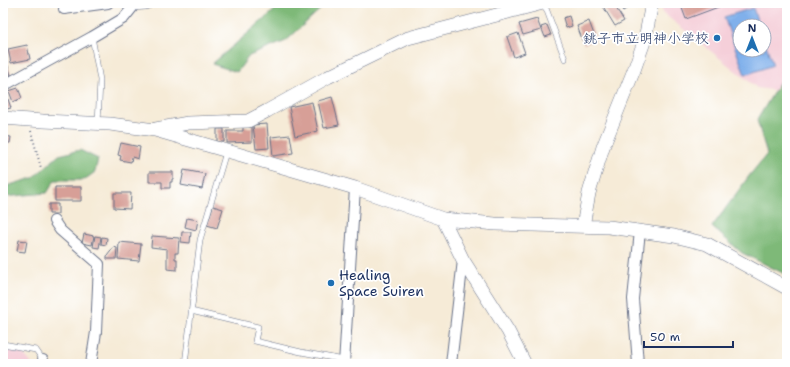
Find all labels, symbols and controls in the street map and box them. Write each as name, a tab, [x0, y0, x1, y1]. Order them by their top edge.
north arrow	[732, 18, 772, 58]
text: N	[748, 21, 757, 36]
place label: 銚子市立明神小学校	[583, 29, 709, 47]
marker: 銚子市立明神小学校	[712, 33, 722, 43]
place label: Healing Space Suiren	[339, 266, 424, 300]
marker: Healing Space Suiren	[326, 278, 336, 288]
scale bar	[644, 323, 733, 349]
text: 50 m	[650, 329, 680, 345]

